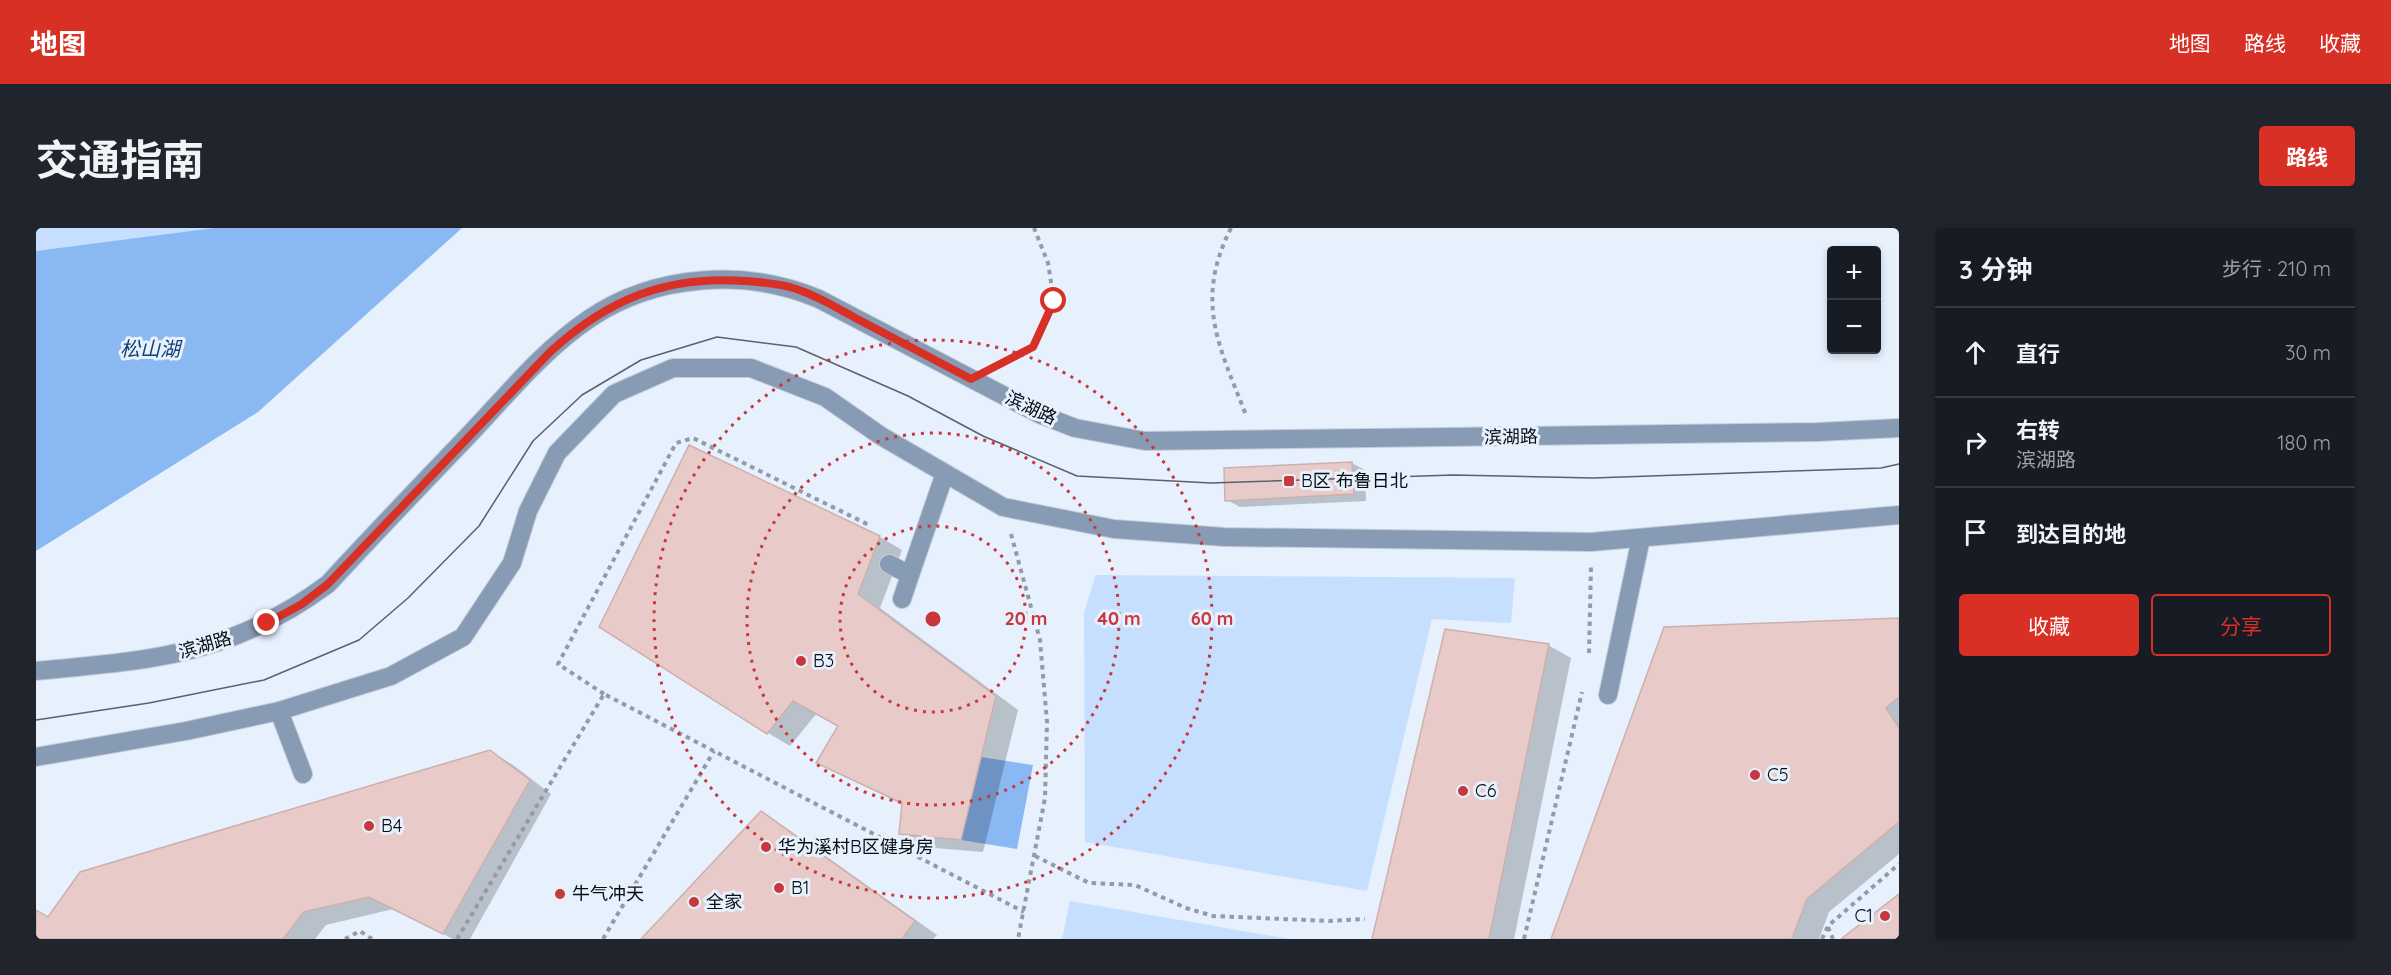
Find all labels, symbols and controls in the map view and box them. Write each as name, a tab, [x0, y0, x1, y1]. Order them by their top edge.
text: 地图	[30, 26, 86, 61]
text: 地图	[2169, 30, 2211, 56]
text: 路线	[2244, 30, 2286, 56]
text: 收藏	[2319, 30, 2361, 56]
button: 路线	[2259, 126, 2355, 186]
text: 交通指南	[36, 133, 204, 186]
map controls	[1827, 246, 1881, 354]
button: +	[1827, 246, 1881, 300]
text: 3 分钟	[1959, 253, 2032, 286]
text: 步行 · 210 m	[2222, 256, 2331, 281]
route start	[1040, 287, 1066, 313]
button: −	[1827, 300, 1881, 354]
water label: 松山湖	[120, 336, 183, 361]
icon: ahead	[1959, 336, 1992, 369]
text: 直行	[2016, 340, 2060, 368]
text: 30 m	[2285, 340, 2331, 365]
street label: 滨湖路	[1002, 386, 1061, 429]
text: 右转	[2016, 416, 2060, 444]
street label: 滨湖路	[1484, 425, 1538, 448]
icon: right	[1959, 426, 1992, 459]
text: 180 m	[2277, 430, 2331, 455]
text: 滨湖路	[2016, 447, 2076, 472]
place label: B区 布鲁日北	[1301, 469, 1408, 492]
marker: B区 布鲁日北	[1282, 474, 1296, 488]
icon: arrive	[1959, 516, 1992, 549]
text: 到达目的地	[2016, 520, 2126, 548]
button: 收藏	[1959, 594, 2139, 656]
button: 分享	[2151, 594, 2331, 656]
text: 20 m	[1005, 607, 1047, 630]
text: 40 m	[1097, 607, 1141, 630]
text: 60 m	[1191, 607, 1233, 630]
route end	[253, 609, 279, 635]
centre of rings	[923, 609, 943, 629]
street label: 滨湖路	[176, 626, 234, 663]
place label: B3	[813, 649, 834, 672]
marker: B3	[794, 654, 808, 668]
place label: C5	[1767, 763, 1789, 786]
marker: C5	[1748, 768, 1762, 782]
place label: C6	[1475, 779, 1497, 802]
marker: C6	[1456, 784, 1470, 798]
place label: B4	[381, 814, 402, 837]
marker: B4	[362, 819, 376, 833]
place label: 华为溪村B区健身房	[778, 835, 934, 858]
marker: 华为溪村B区健身房	[759, 840, 773, 854]
place label: B1	[791, 876, 809, 899]
marker: B1	[772, 881, 786, 895]
place label: 牛气冲天	[572, 882, 644, 905]
marker: 牛气冲天	[553, 887, 567, 901]
place label: 全家	[706, 890, 742, 913]
marker: 全家	[687, 895, 701, 909]
place label: C1	[1855, 904, 1873, 927]
marker: C1	[1878, 909, 1892, 923]

